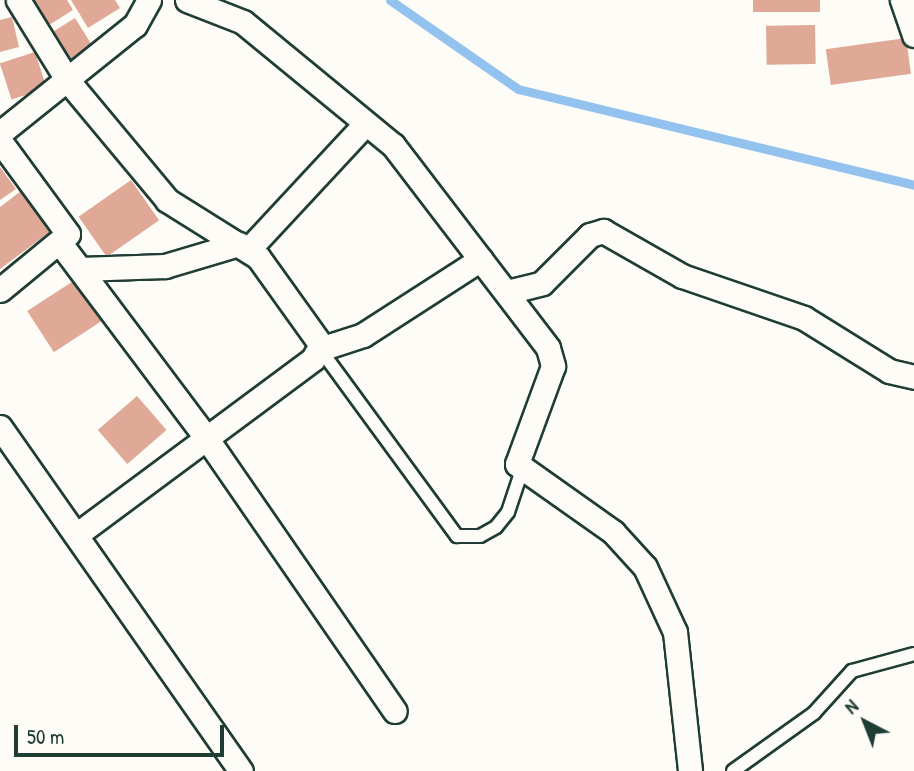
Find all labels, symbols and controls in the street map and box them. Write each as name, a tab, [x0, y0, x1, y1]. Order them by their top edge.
north arrow	[830, 687, 900, 757]
text: N	[838, 693, 863, 719]
scale bar	[18, 712, 228, 756]
text: 50 m	[27, 722, 64, 751]

